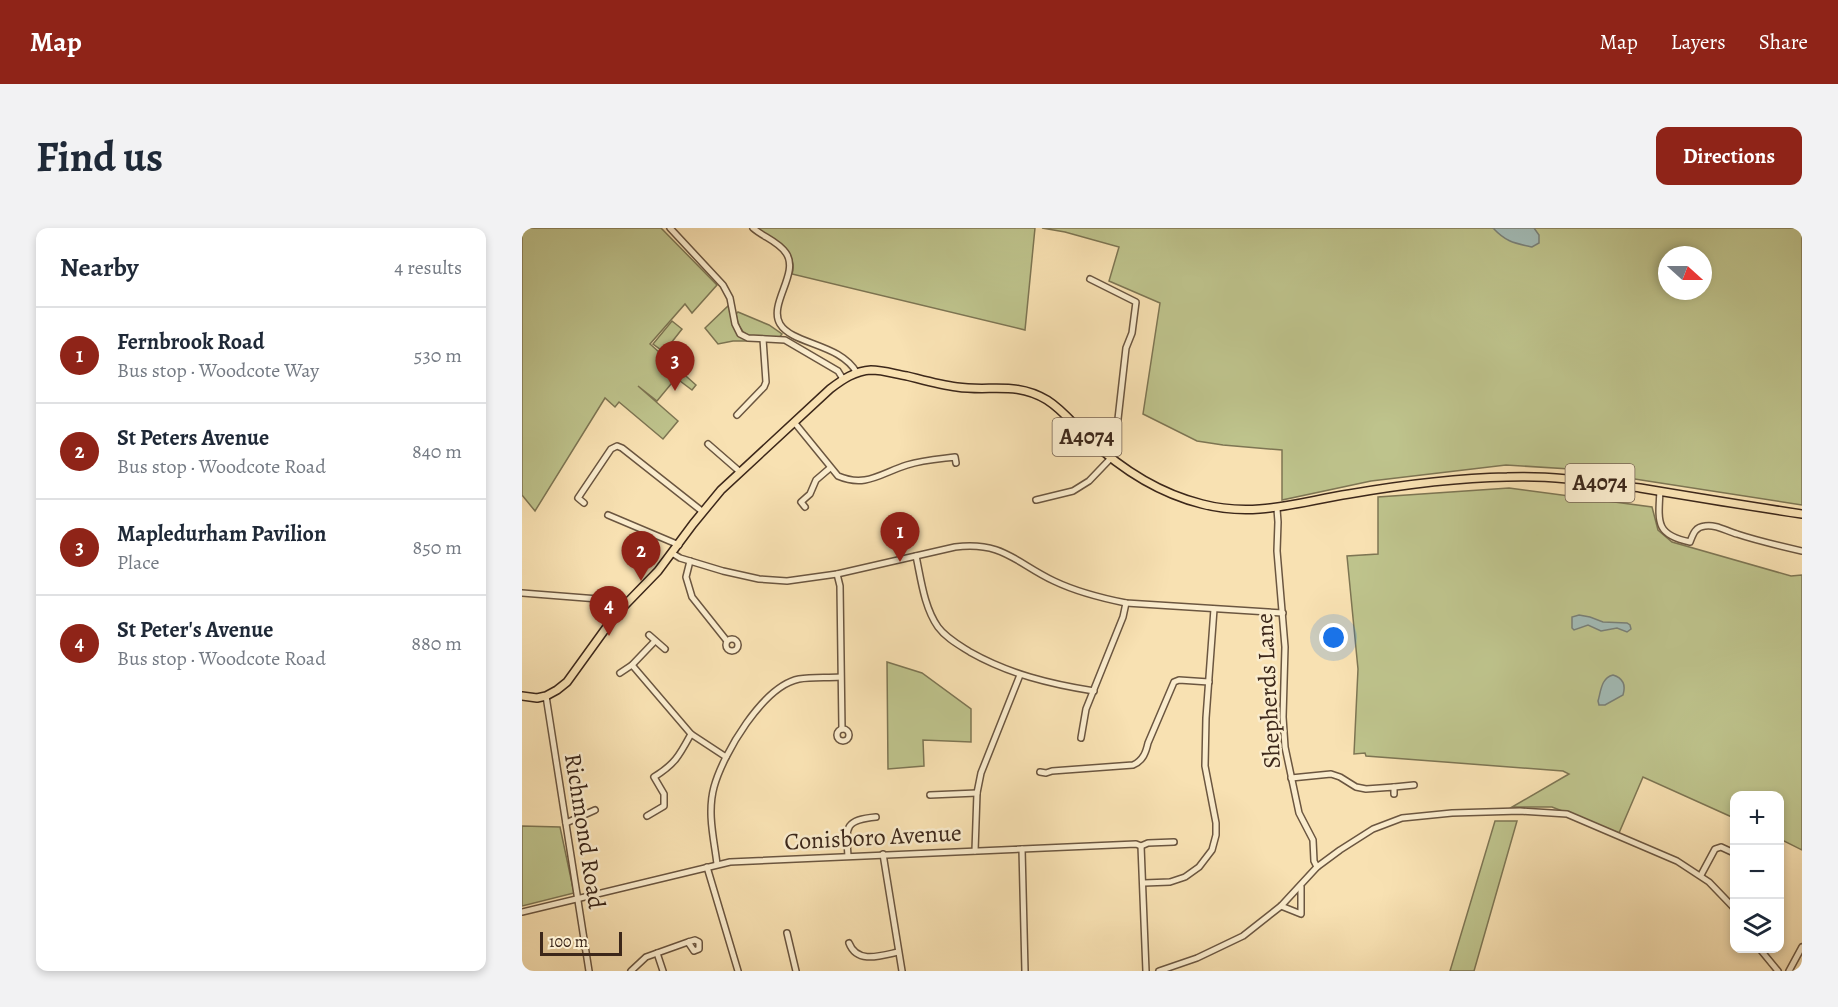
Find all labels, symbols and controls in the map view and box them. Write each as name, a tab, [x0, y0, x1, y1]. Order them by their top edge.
text: Map	[30, 23, 82, 61]
text: Map	[1599, 28, 1638, 56]
text: Layers	[1671, 28, 1726, 56]
text: Share	[1759, 28, 1808, 56]
button: Directions	[1656, 127, 1802, 185]
text: Find us	[36, 128, 163, 185]
north arrow	[1658, 246, 1712, 300]
text: Nearby	[60, 250, 139, 285]
text: 4 results	[394, 254, 462, 281]
text: Fernbrook Road	[117, 327, 264, 357]
text: 1	[76, 342, 83, 369]
text: 530 m	[414, 342, 462, 369]
pin: 3	[656, 342, 694, 391]
text: Bus stop · Woodcote Way	[117, 357, 319, 384]
road number: A4074	[1052, 418, 1122, 456]
text: St Peters Avenue	[117, 423, 269, 453]
text: 2	[75, 438, 84, 465]
text: 840 m	[412, 438, 462, 465]
text: Bus stop · Woodcote Road	[117, 453, 326, 480]
road number: A4074	[1566, 464, 1634, 502]
pin: 1	[880, 512, 920, 562]
text: Mapledurham Pavilion	[117, 519, 326, 549]
pin: 2	[622, 532, 660, 581]
text: 3	[75, 534, 84, 561]
text: 850 m	[412, 534, 462, 561]
text: Place	[117, 549, 159, 576]
pin: 4	[590, 586, 628, 636]
street label: Shepherds Lane	[1248, 612, 1288, 770]
text: St Peter's Avenue	[117, 615, 273, 645]
your location	[1319, 623, 1348, 652]
text: 4	[75, 630, 84, 657]
text: 880 m	[411, 630, 462, 657]
text: Bus stop · Woodcote Road	[117, 645, 326, 672]
street label: Richmond Road	[557, 751, 613, 911]
map controls	[1730, 791, 1784, 953]
button: +	[1730, 791, 1784, 845]
street label: Conisboro Avenue	[784, 816, 962, 858]
button: −	[1730, 845, 1784, 899]
button: layers	[1730, 899, 1784, 953]
scale bar	[540, 929, 622, 956]
text: 100 m	[549, 931, 588, 953]

